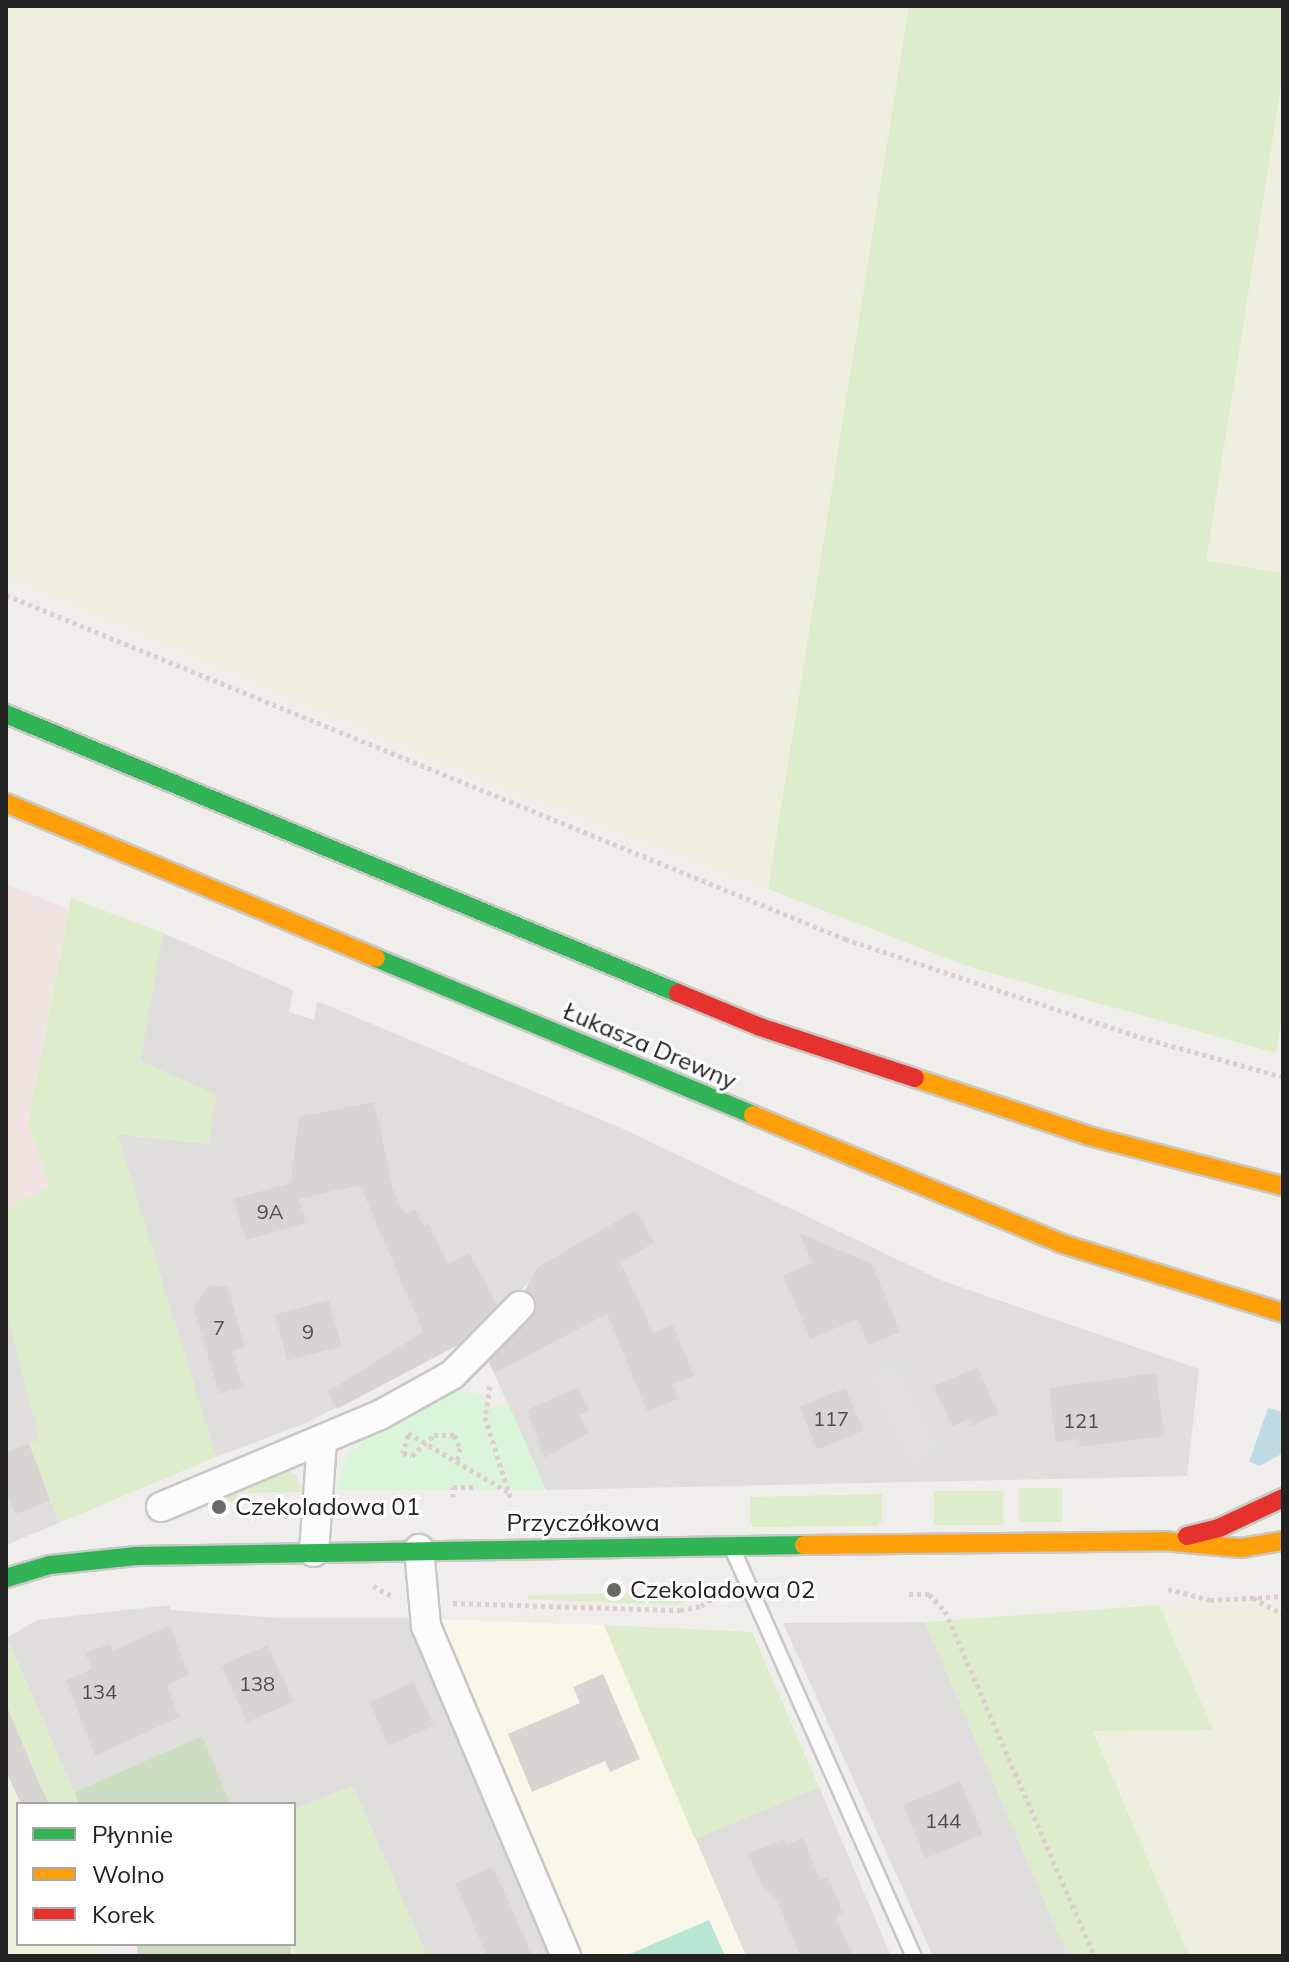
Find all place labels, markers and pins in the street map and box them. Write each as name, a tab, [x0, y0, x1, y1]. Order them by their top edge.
place label: Czekoladowa 01	[235, 1493, 420, 1521]
marker: Czekoladowa 01	[210, 1498, 228, 1516]
place label: Czekoladowa 02	[630, 1576, 815, 1604]
marker: Czekoladowa 02	[605, 1581, 623, 1599]

